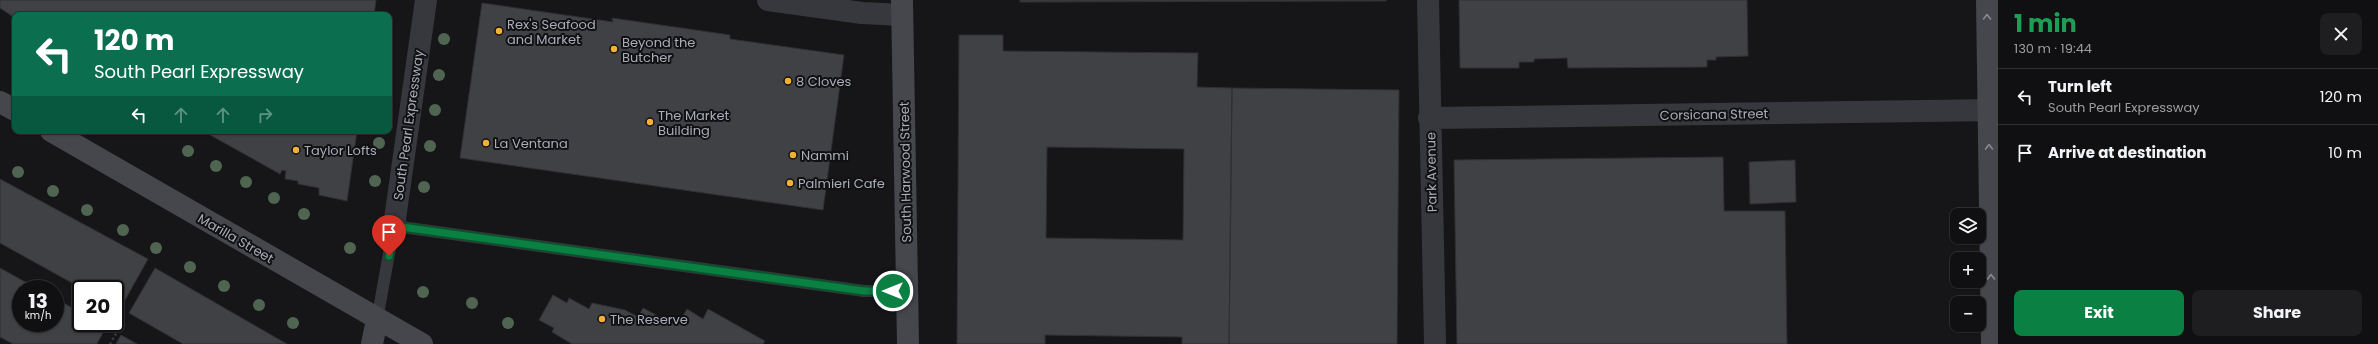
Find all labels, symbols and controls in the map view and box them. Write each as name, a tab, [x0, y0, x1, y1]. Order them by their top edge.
text: 1 min	[2014, 7, 2077, 40]
button: close	[2320, 13, 2362, 55]
one-way arrow	[1983, 14, 1991, 20]
place label: Rex's Seafood and Market	[507, 15, 596, 49]
text: 120 m	[94, 21, 174, 60]
marker: Rex's Seafood and Market	[494, 26, 504, 36]
icon: left	[28, 28, 80, 80]
place label: Beyond the Butcher	[622, 33, 695, 67]
text: 130 m · 19:44	[2014, 39, 2092, 58]
marker: Beyond the Butcher	[609, 44, 619, 54]
street label: South Pearl Expressway	[389, 48, 429, 201]
text: South Pearl Expressway	[94, 59, 304, 84]
place label: 8 Cloves	[796, 72, 852, 91]
marker: 8 Cloves	[783, 76, 793, 86]
text: Turn left	[2048, 76, 2112, 97]
icon: left	[2014, 86, 2036, 108]
text: 120 m	[2320, 86, 2362, 107]
text: South Pearl Expressway	[2048, 98, 2200, 117]
street label: South Harwood Street	[895, 101, 916, 243]
icon: left	[128, 104, 150, 126]
icon: ahead	[170, 104, 192, 126]
icon: ahead	[212, 104, 234, 126]
icon: right	[254, 104, 276, 126]
street label: Corsicana Street	[1660, 104, 1769, 125]
place label: The Market Building	[658, 106, 729, 140]
marker: The Market Building	[645, 117, 655, 127]
street label: Park Avenue	[1421, 132, 1442, 212]
place label: La Ventana	[494, 134, 568, 153]
marker: La Ventana	[481, 138, 491, 148]
place label: Taylor Lofts	[304, 141, 377, 160]
icon: arrive	[2014, 142, 2036, 164]
text: Arrive at destination	[2048, 142, 2206, 163]
text: 10 m	[2328, 142, 2362, 163]
one-way arrow	[1985, 144, 1993, 150]
marker: Taylor Lofts	[291, 145, 301, 155]
place label: Nammi	[801, 146, 849, 165]
marker: Nammi	[788, 150, 798, 160]
place label: Palmieri Cafe	[798, 174, 885, 193]
marker: Palmieri Cafe	[785, 178, 795, 188]
map controls	[1950, 208, 1986, 332]
button: layers	[1950, 208, 1986, 244]
street label: Marilla Street	[194, 209, 277, 268]
pin	[372, 215, 406, 256]
icon: arrive	[378, 221, 400, 243]
button: +	[1950, 252, 1986, 288]
position arrow	[872, 270, 914, 312]
one-way arrow	[1987, 274, 1995, 280]
speed limit sign: 20	[72, 280, 124, 332]
text: 13	[28, 287, 48, 315]
button: Exit	[2014, 290, 2184, 336]
button: Share	[2192, 290, 2362, 336]
button: −	[1950, 296, 1986, 332]
text: km/h	[25, 308, 51, 323]
place label: The Reserve	[610, 310, 688, 329]
marker: The Reserve	[597, 314, 607, 324]

